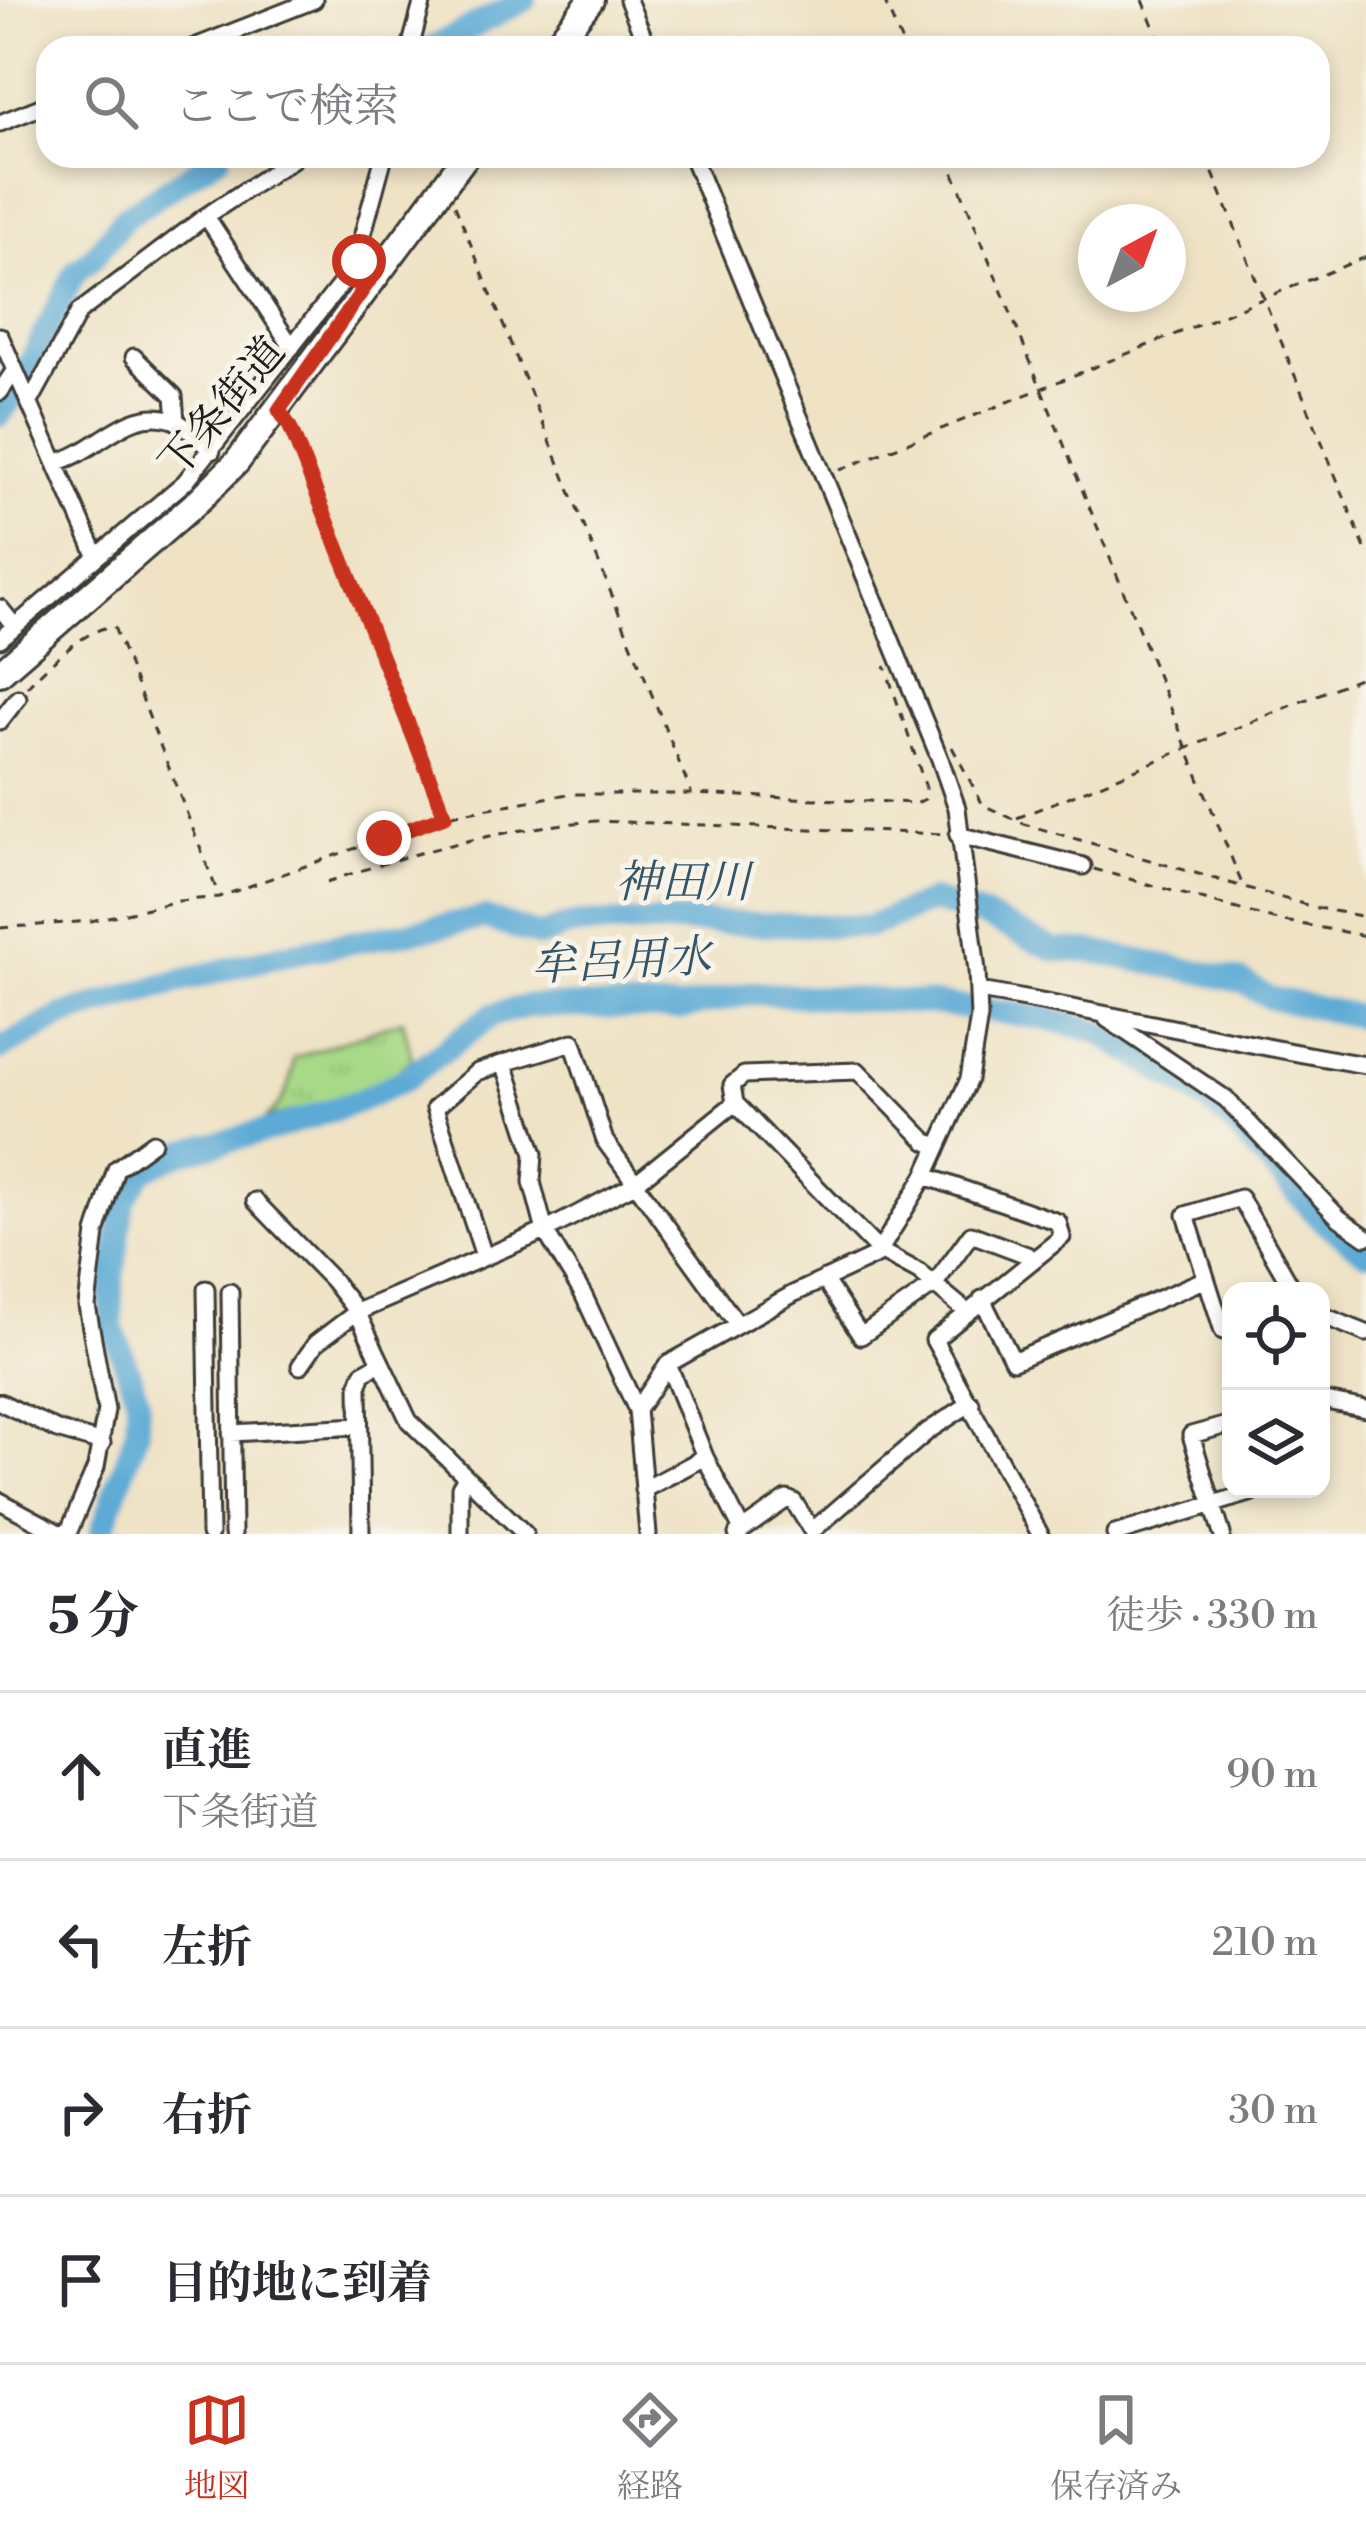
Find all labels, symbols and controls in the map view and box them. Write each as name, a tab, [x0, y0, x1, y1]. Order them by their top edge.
search box	[36, 36, 1330, 168]
icon: search	[78, 69, 144, 135]
text: ここで検索	[174, 79, 399, 136]
north arrow	[1078, 204, 1186, 312]
route start	[332, 234, 386, 288]
street label: 下条街道	[149, 327, 297, 489]
route end	[357, 811, 411, 865]
water label: 神田川	[615, 855, 755, 912]
water label: 牟呂用水	[530, 929, 716, 995]
map controls	[1222, 1282, 1330, 1498]
button: locate	[1222, 1282, 1330, 1390]
button: layers	[1222, 1390, 1330, 1498]
text: 5 分	[48, 1586, 139, 1650]
text: 徒歩 · 330 m	[1106, 1592, 1318, 1641]
text: 直進	[162, 1723, 252, 1780]
icon: ahead	[48, 1743, 114, 1809]
text: 90 m	[1226, 1751, 1318, 1800]
text: 下条街道	[162, 1789, 318, 1838]
icon: left	[48, 1911, 114, 1977]
text: 210 m	[1212, 1919, 1318, 1968]
text: 左折	[162, 1920, 252, 1977]
icon: right	[48, 2079, 114, 2145]
text: 30 m	[1228, 2087, 1318, 2136]
text: 右折	[162, 2088, 252, 2145]
icon: arrive	[48, 2247, 114, 2313]
text: 目的地に到着	[162, 2256, 432, 2313]
tab: 地図	[184, 2387, 250, 2508]
tab: 経路	[617, 2387, 683, 2508]
tab: 保存済み	[1050, 2387, 1182, 2508]

